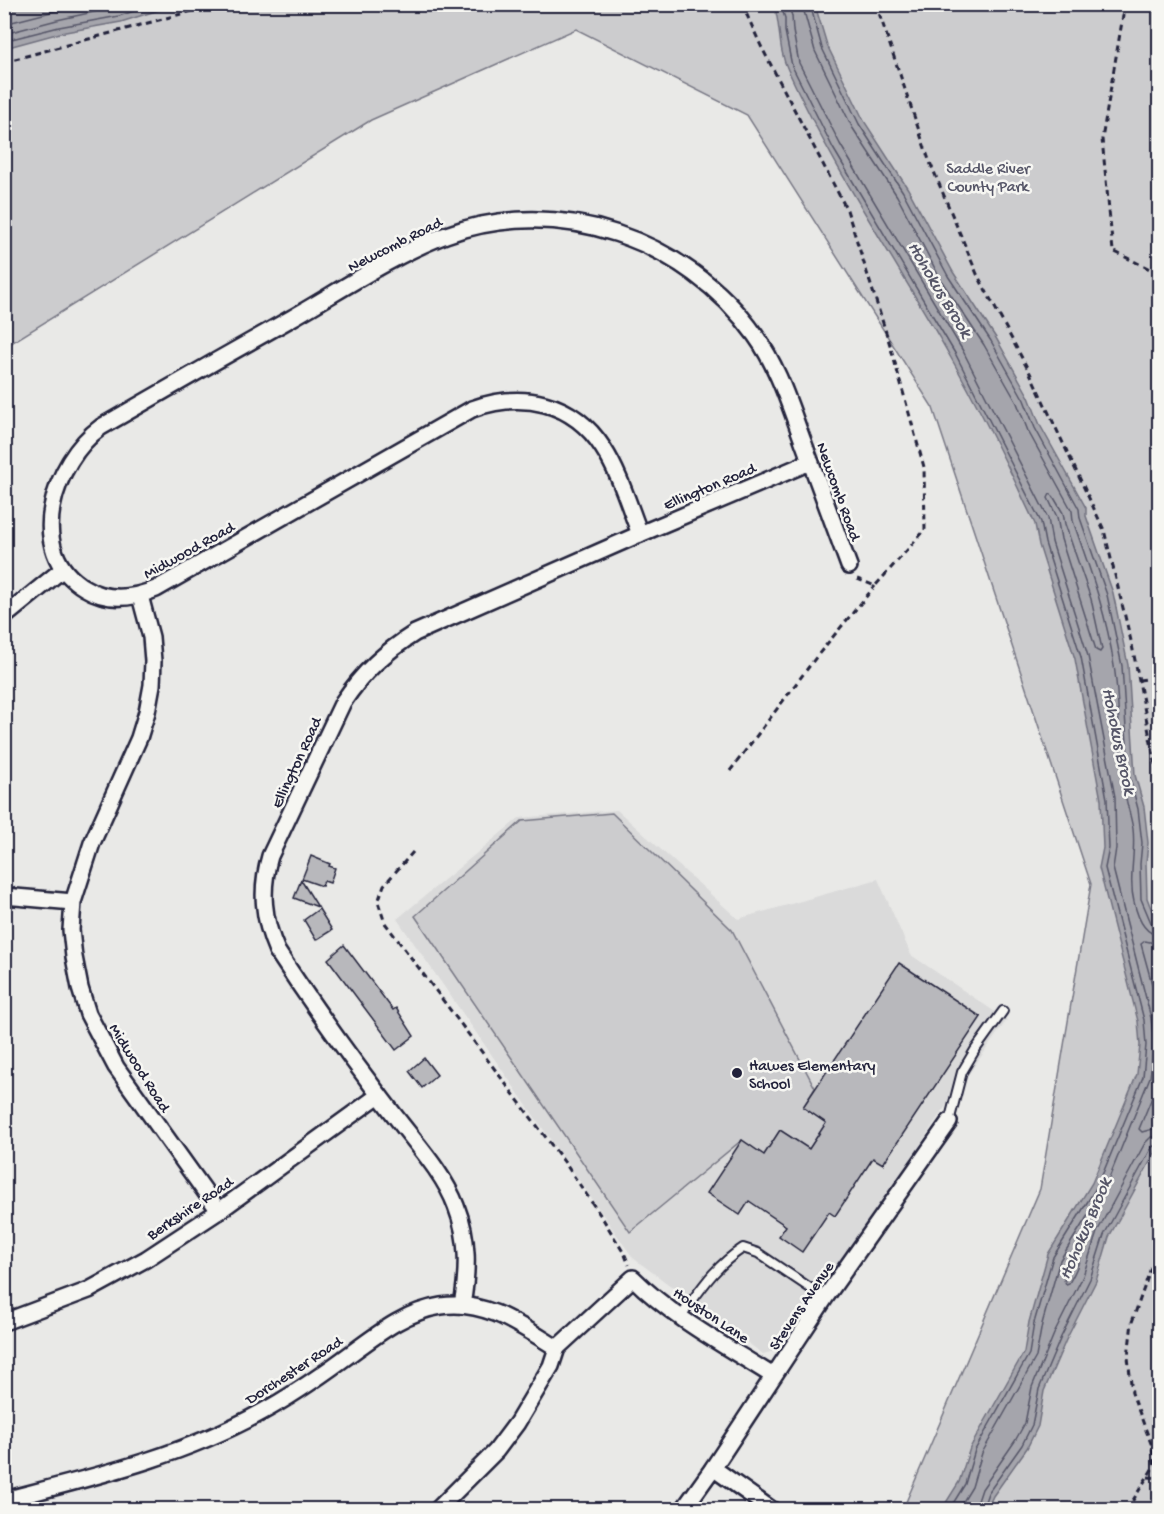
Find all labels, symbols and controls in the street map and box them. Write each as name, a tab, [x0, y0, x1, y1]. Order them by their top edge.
park label: Saddle River County Park	[946, 161, 1031, 198]
street label: Newcomb Road	[345, 213, 447, 278]
water label: Hohokus Brook	[902, 238, 977, 344]
street label: Newcomb Road	[810, 440, 864, 546]
street label: Ellington Road	[661, 460, 761, 516]
street label: Midwood Road	[141, 518, 240, 585]
water label: Hohokus Brook	[1096, 686, 1139, 799]
street label: Ellington Road	[269, 713, 328, 812]
street label: Midwood Road	[103, 1021, 174, 1118]
place label: Hawes Elementary School	[749, 1058, 875, 1095]
marker: Hawes Elementary School	[730, 1066, 744, 1080]
street label: Berkshire Road	[143, 1173, 239, 1246]
water label: Hohokus Brook	[1055, 1173, 1118, 1283]
street label: Stevens Avenue	[766, 1258, 840, 1355]
street label: Houston Lane	[668, 1285, 752, 1350]
street label: Dorchester Road	[242, 1333, 348, 1411]

